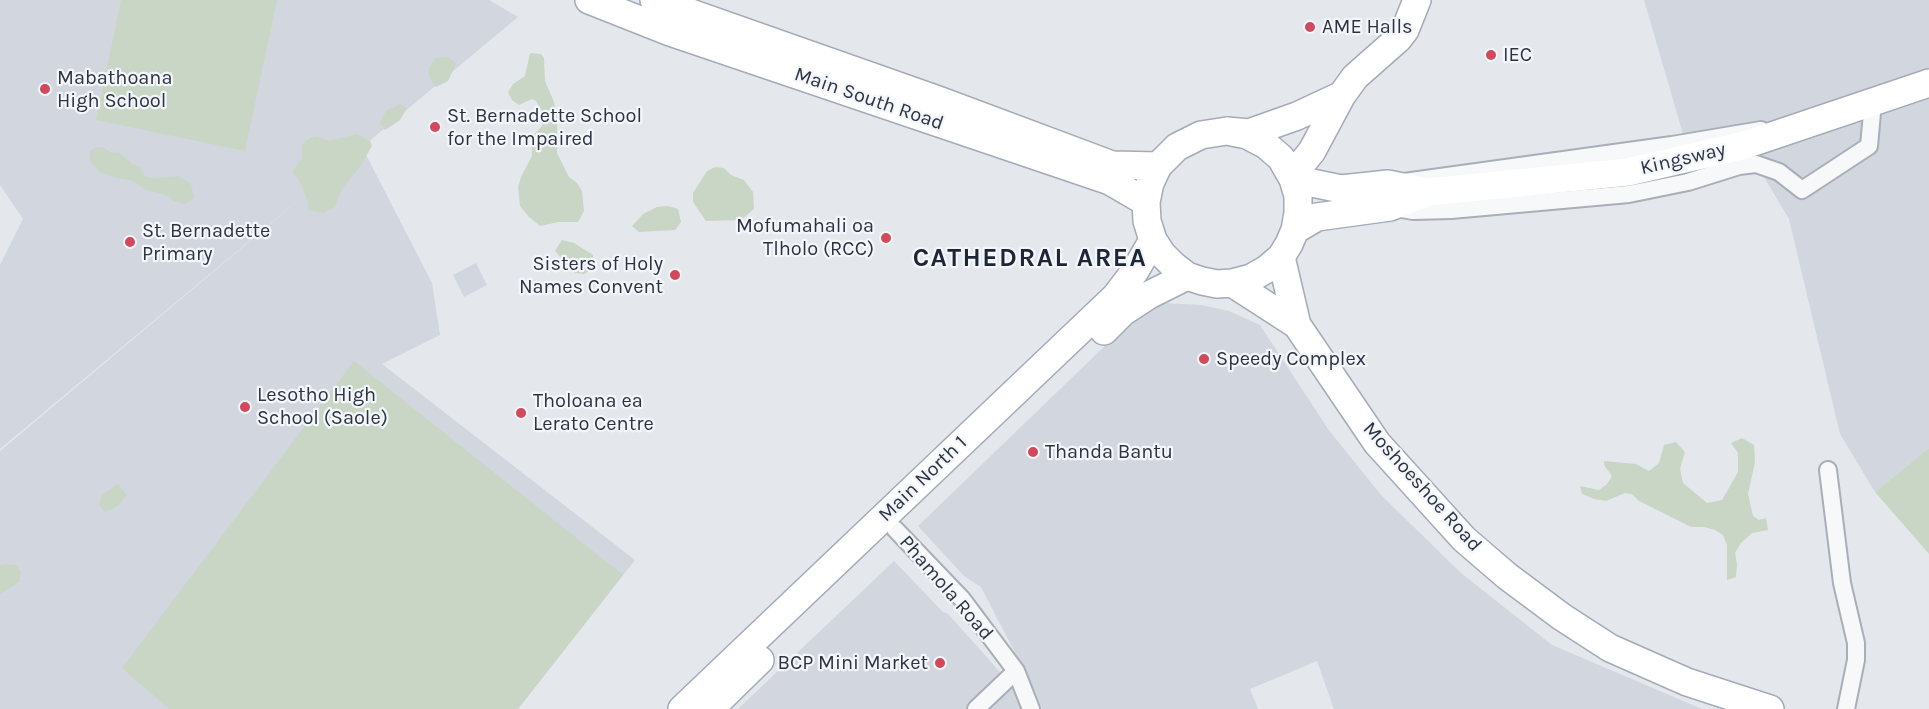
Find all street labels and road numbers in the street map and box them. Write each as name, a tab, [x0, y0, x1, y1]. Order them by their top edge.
street label: Main South Road	[791, 62, 947, 136]
street label: Kingsway	[1638, 138, 1728, 180]
street label: Moshoeshoe Road	[1357, 417, 1487, 557]
street label: Main North 1	[874, 431, 972, 527]
street label: Phamola Road	[894, 531, 998, 645]

